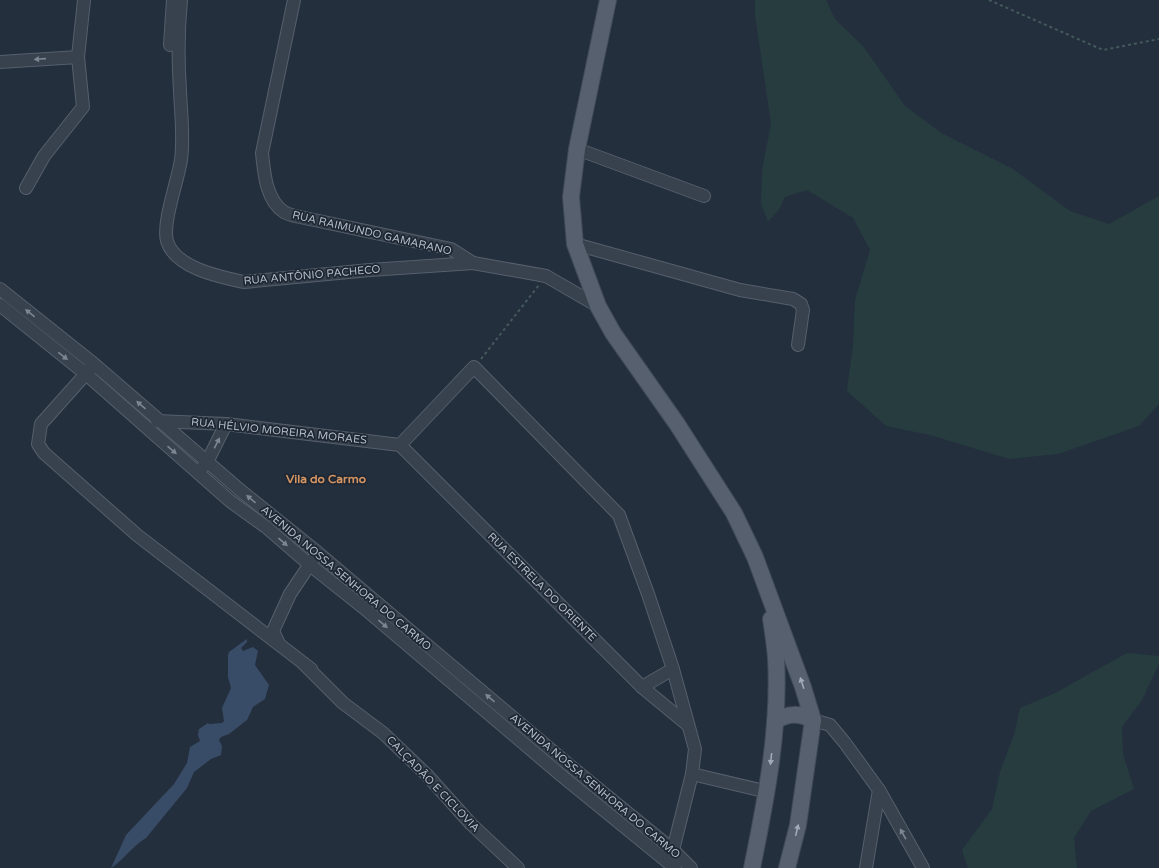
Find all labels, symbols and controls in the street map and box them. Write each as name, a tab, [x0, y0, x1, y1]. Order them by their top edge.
one-way arrow	[34, 56, 46, 63]
street label: RUA RAIMUNDO GAMARANO	[291, 208, 453, 258]
street label: RUA ANTÔNIO PACHECO	[243, 263, 381, 287]
one-way arrow	[25, 309, 36, 318]
one-way arrow	[58, 351, 68, 359]
one-way arrow	[137, 401, 146, 410]
street label: RUA HÉLVIO MOREIRA MORAES	[191, 414, 368, 447]
one-way arrow	[214, 437, 220, 449]
one-way arrow	[166, 445, 177, 454]
district label: Vila do Carmo	[286, 472, 366, 486]
one-way arrow	[245, 494, 256, 503]
street label: AVENIDA NOSSA SENHORA DO CARMO	[258, 503, 434, 653]
street label: RUA ESTRELA DO ORIENTE	[485, 530, 599, 644]
one-way arrow	[277, 537, 288, 546]
one-way arrow	[378, 619, 389, 628]
one-way arrow	[798, 676, 804, 688]
one-way arrow	[485, 694, 496, 703]
street label: AVENIDA NOSSA SENHORA DO CARMO	[507, 711, 683, 861]
street label: CALÇADÃO E CICLOVIA	[384, 733, 482, 835]
one-way arrow	[768, 753, 775, 765]
one-way arrow	[794, 824, 800, 836]
one-way arrow	[900, 828, 907, 840]

